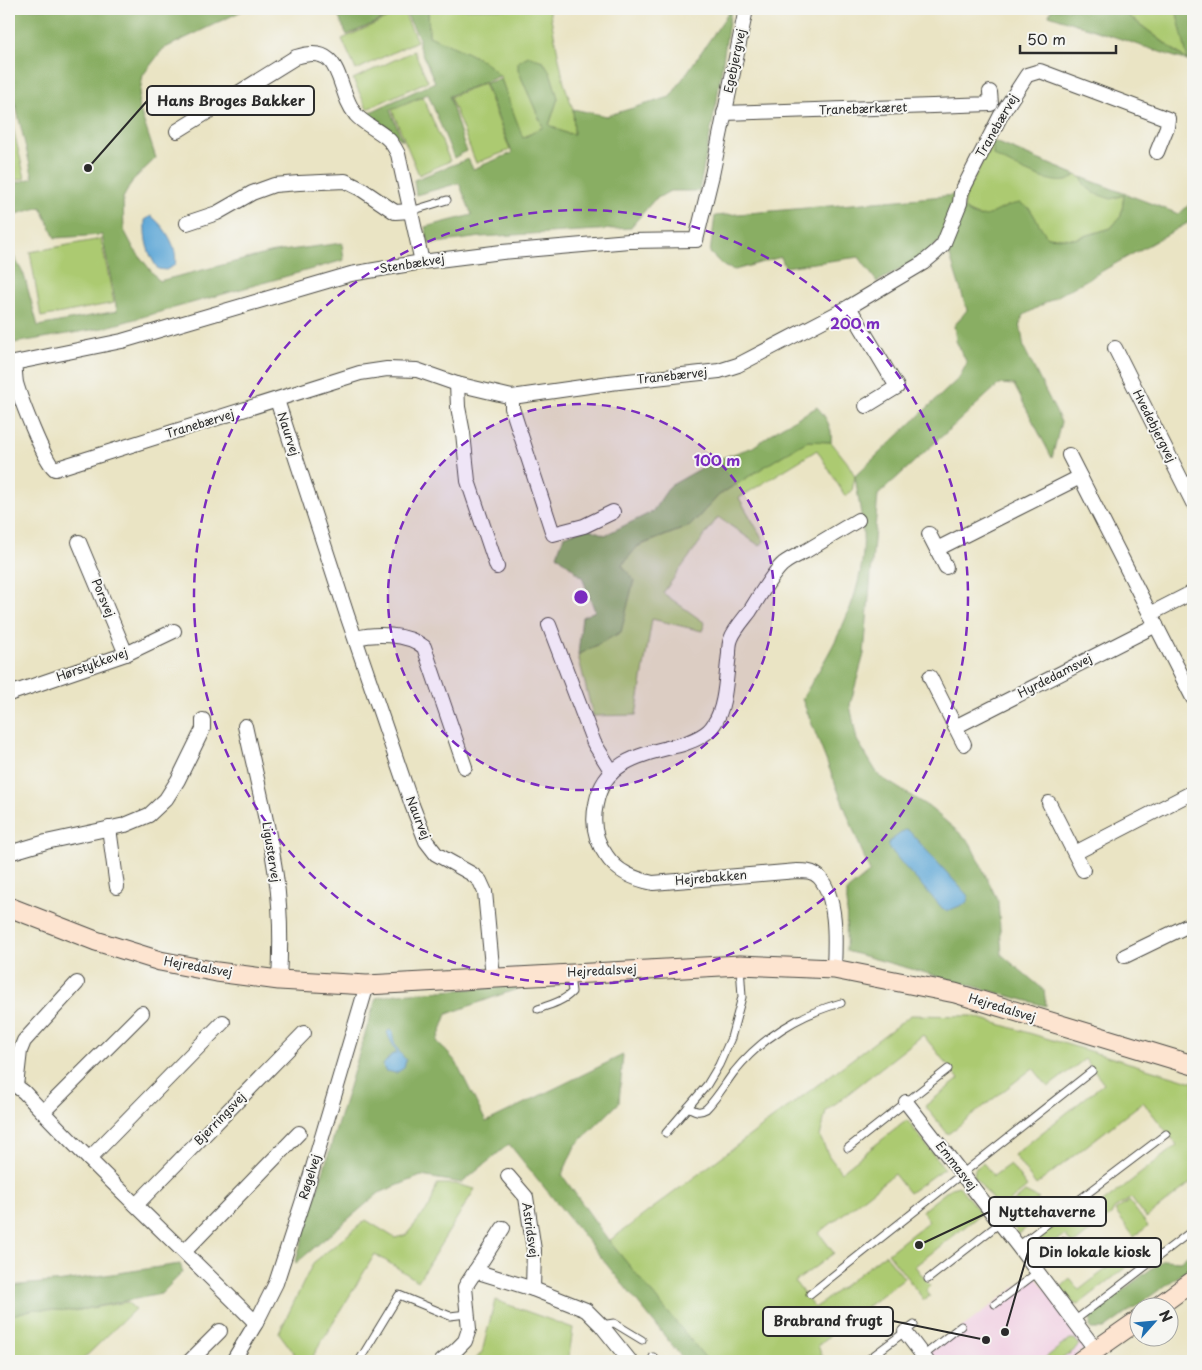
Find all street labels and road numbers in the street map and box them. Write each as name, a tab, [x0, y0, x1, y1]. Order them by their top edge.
street label: Egebjergvej	[718, 27, 750, 94]
street label: Tranebærvej	[971, 90, 1022, 161]
street label: Tranebærkæret	[818, 97, 908, 119]
street label: Stenbækvej	[378, 249, 446, 277]
street label: Tranebærvej	[636, 362, 708, 388]
street label: Hvedebjergvej	[1129, 386, 1181, 465]
street label: Tranebærvej	[163, 404, 236, 442]
street label: Naurvej	[273, 409, 304, 458]
street label: Porsvej	[88, 576, 120, 620]
street label: Hørstykkevej	[53, 643, 130, 685]
street label: Hyrdedamsvej	[1014, 649, 1095, 702]
street label: Naurvej	[402, 793, 436, 842]
street label: Ligustervej	[258, 820, 286, 883]
street label: Hejrebakken	[674, 865, 748, 889]
street label: Hejredalsvej	[162, 951, 234, 981]
street label: Hejredalsvej	[567, 959, 637, 981]
street label: Hejredalsvej	[966, 988, 1038, 1026]
street label: Bjerringsvej	[189, 1088, 249, 1149]
street label: Emmasvej	[932, 1137, 982, 1194]
street label: Røgelvej	[294, 1152, 324, 1201]
street label: Astridsvej	[518, 1201, 544, 1259]

